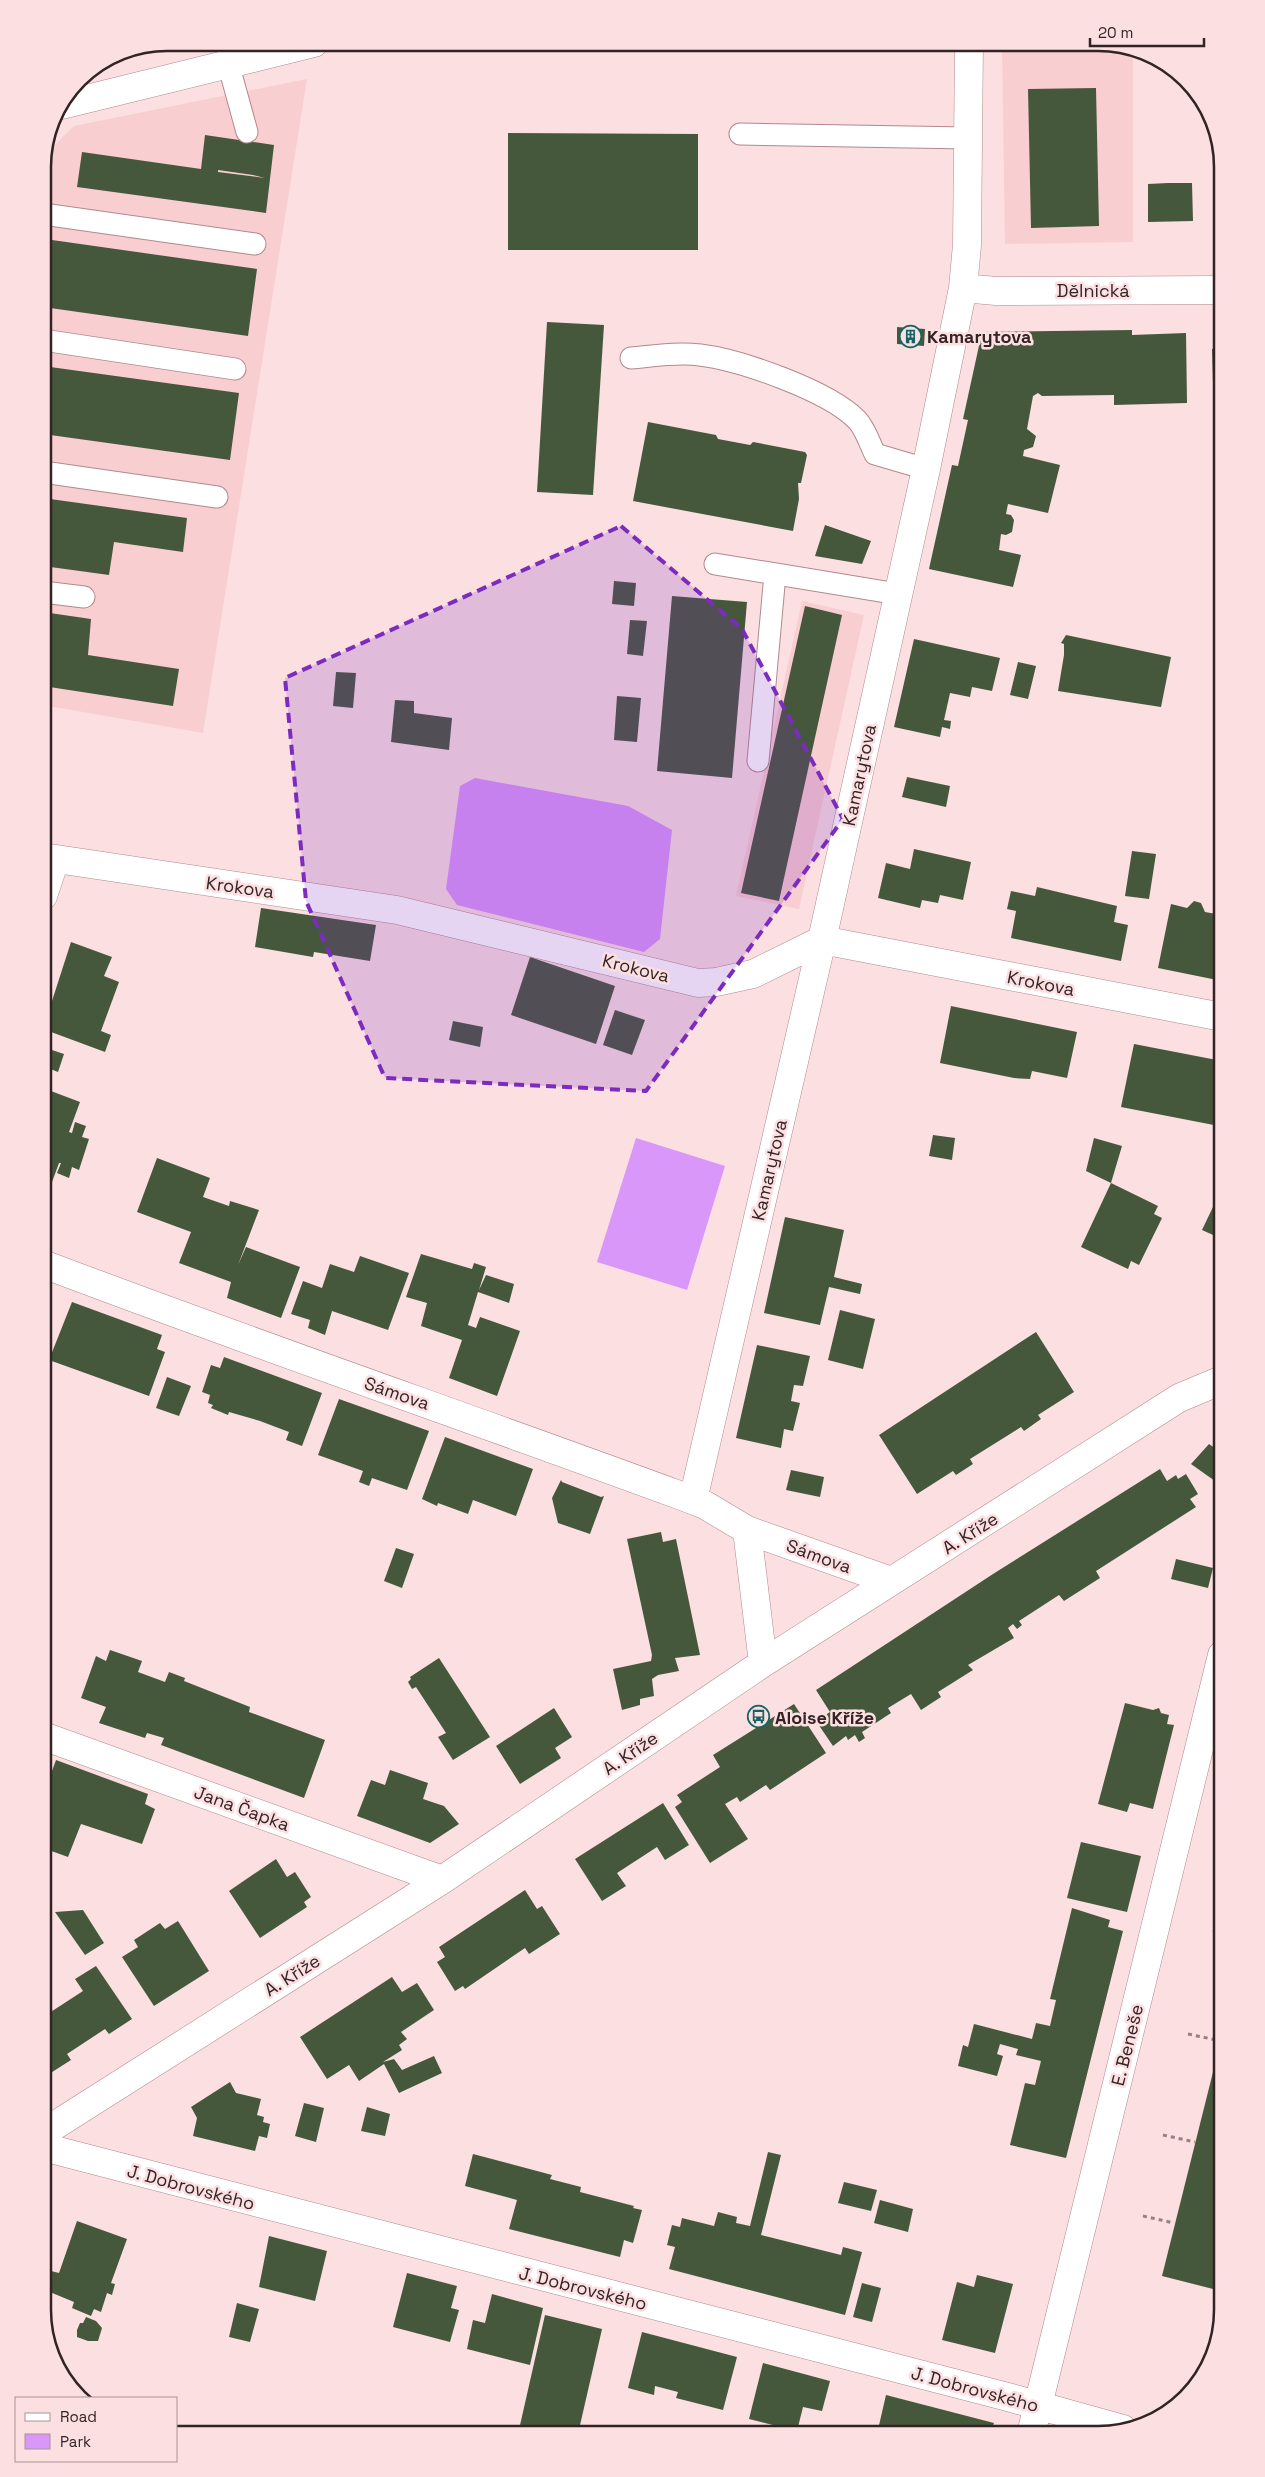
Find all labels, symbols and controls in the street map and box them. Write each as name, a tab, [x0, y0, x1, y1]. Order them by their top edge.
scale bar	[1090, 15, 1204, 47]
text: 20 m	[1098, 23, 1133, 42]
street label: Dělnická	[1056, 279, 1130, 302]
building icon: Kamarytova	[899, 324, 923, 348]
place label: Kamarytova	[927, 325, 1032, 348]
street label: Kamarytova	[837, 722, 881, 828]
street label: Krokova	[205, 871, 275, 903]
street label: Krokova	[600, 949, 672, 987]
street label: Krokova	[1005, 965, 1077, 1001]
street label: Kamarytova	[746, 1117, 792, 1223]
street label: Sámova	[361, 1371, 433, 1415]
street label: A. Kříže	[938, 1507, 1002, 1559]
street label: Sámova	[783, 1534, 855, 1578]
bus stop icon: Aloise Kříže	[747, 1705, 771, 1729]
place label: Aloise Kříže	[775, 1706, 874, 1729]
street label: A. Kříže	[598, 1726, 662, 1780]
street label: Jana Čapka	[191, 1780, 293, 1836]
street label: A. Kříže	[260, 1949, 324, 2001]
street label: E. Beneše	[1106, 2002, 1148, 2088]
street label: J. Dobrovského	[125, 2159, 257, 2215]
street label: J. Dobrovského	[517, 2261, 649, 2315]
street label: J. Dobrovského	[909, 2361, 1041, 2417]
legend	[15, 2397, 178, 2462]
text: Road	[60, 2407, 97, 2426]
text: Park	[60, 2432, 91, 2451]

